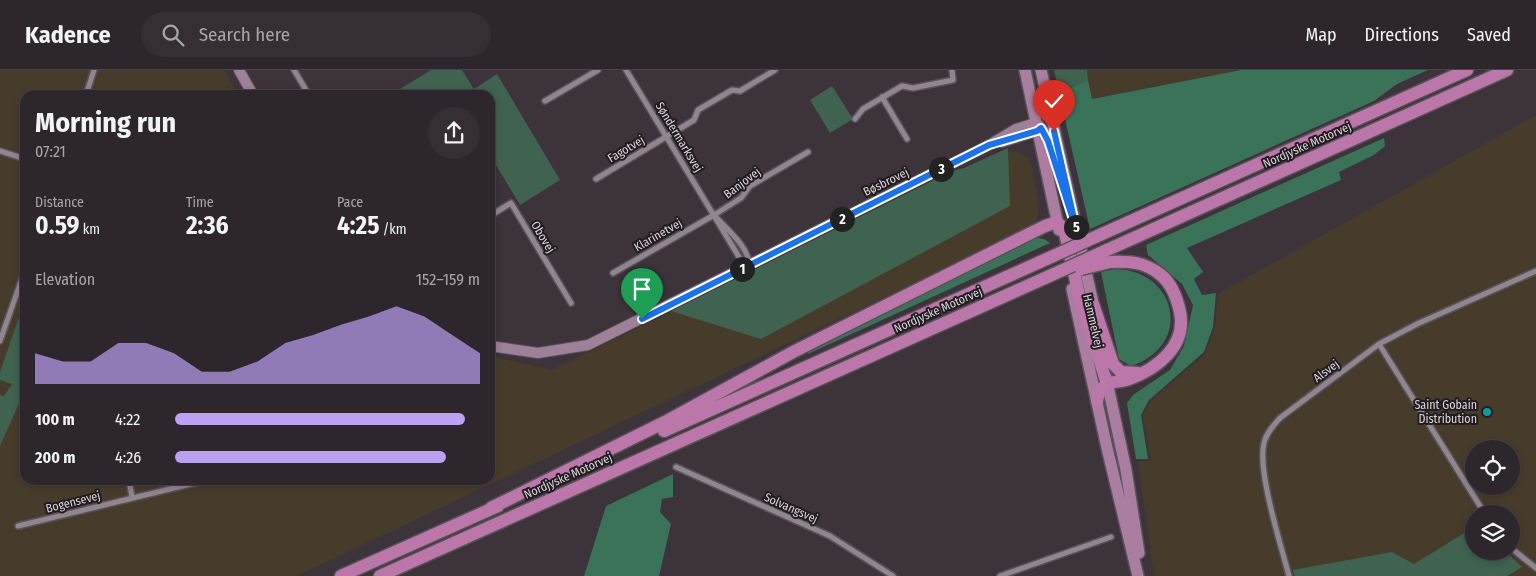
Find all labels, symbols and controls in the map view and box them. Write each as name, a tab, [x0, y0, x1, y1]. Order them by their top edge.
search box	[141, 12, 491, 57]
text: Kadence	[25, 21, 111, 49]
icon: search	[159, 21, 187, 49]
text: Search here	[199, 23, 290, 46]
text: Map	[1305, 24, 1337, 46]
text: Directions	[1365, 24, 1439, 46]
text: Saved	[1467, 24, 1511, 46]
pin	[1033, 80, 1075, 131]
icon: check	[1040, 87, 1068, 115]
street label: Søndermarksvej	[653, 99, 705, 175]
text: Morning run	[35, 106, 176, 139]
button: share	[428, 107, 480, 159]
street label: Nordjyske Motorvej	[1261, 119, 1353, 171]
street label: Fagotvej	[605, 133, 647, 165]
text: 07:21	[35, 142, 66, 161]
pin: 3	[928, 156, 954, 182]
text: 3	[938, 161, 945, 178]
street label: Banjovej	[721, 165, 763, 201]
street label: Bøsbrovej	[861, 165, 911, 199]
text: Distance	[35, 194, 84, 211]
text: Time	[186, 194, 214, 211]
text: Pace	[337, 194, 363, 211]
pin: 2	[830, 206, 854, 232]
text: 0.59	[35, 211, 79, 241]
text: 2:36	[186, 211, 229, 241]
text: 4:25	[337, 211, 379, 241]
text: 2	[839, 211, 846, 228]
pin: 5	[1064, 214, 1088, 240]
street label: Klarinetvej	[632, 216, 684, 254]
street label: Obovej	[528, 219, 558, 255]
text: 5	[1073, 219, 1080, 236]
text: km	[79, 221, 100, 238]
text: /km	[379, 221, 407, 238]
pin: 1	[730, 256, 754, 282]
text: 1	[740, 261, 745, 278]
pin	[621, 268, 663, 319]
text: Elevation	[35, 270, 95, 289]
text: 152–159 m	[416, 270, 480, 289]
icon: arrive	[628, 275, 656, 303]
street label: Nordjyske Motorvej	[892, 284, 984, 336]
street label: Hammelvej	[1080, 293, 1106, 349]
street label: Alsvej	[1310, 357, 1342, 385]
place label: Saint Gobain Distribution	[1414, 398, 1477, 426]
marker: Saint Gobain Distribution	[1481, 406, 1493, 418]
text: 100 m	[35, 410, 75, 429]
text: 4:22	[115, 410, 140, 429]
map controls	[1465, 440, 1520, 560]
button: locate	[1465, 440, 1520, 495]
text: 200 m	[35, 448, 75, 467]
text: 4:26	[115, 448, 141, 467]
street label: Nordjyske Motorvej	[522, 450, 614, 502]
street label: Bogensevej	[44, 488, 102, 516]
street label: Solvangsvej	[762, 490, 820, 526]
button: layers	[1465, 505, 1520, 560]

